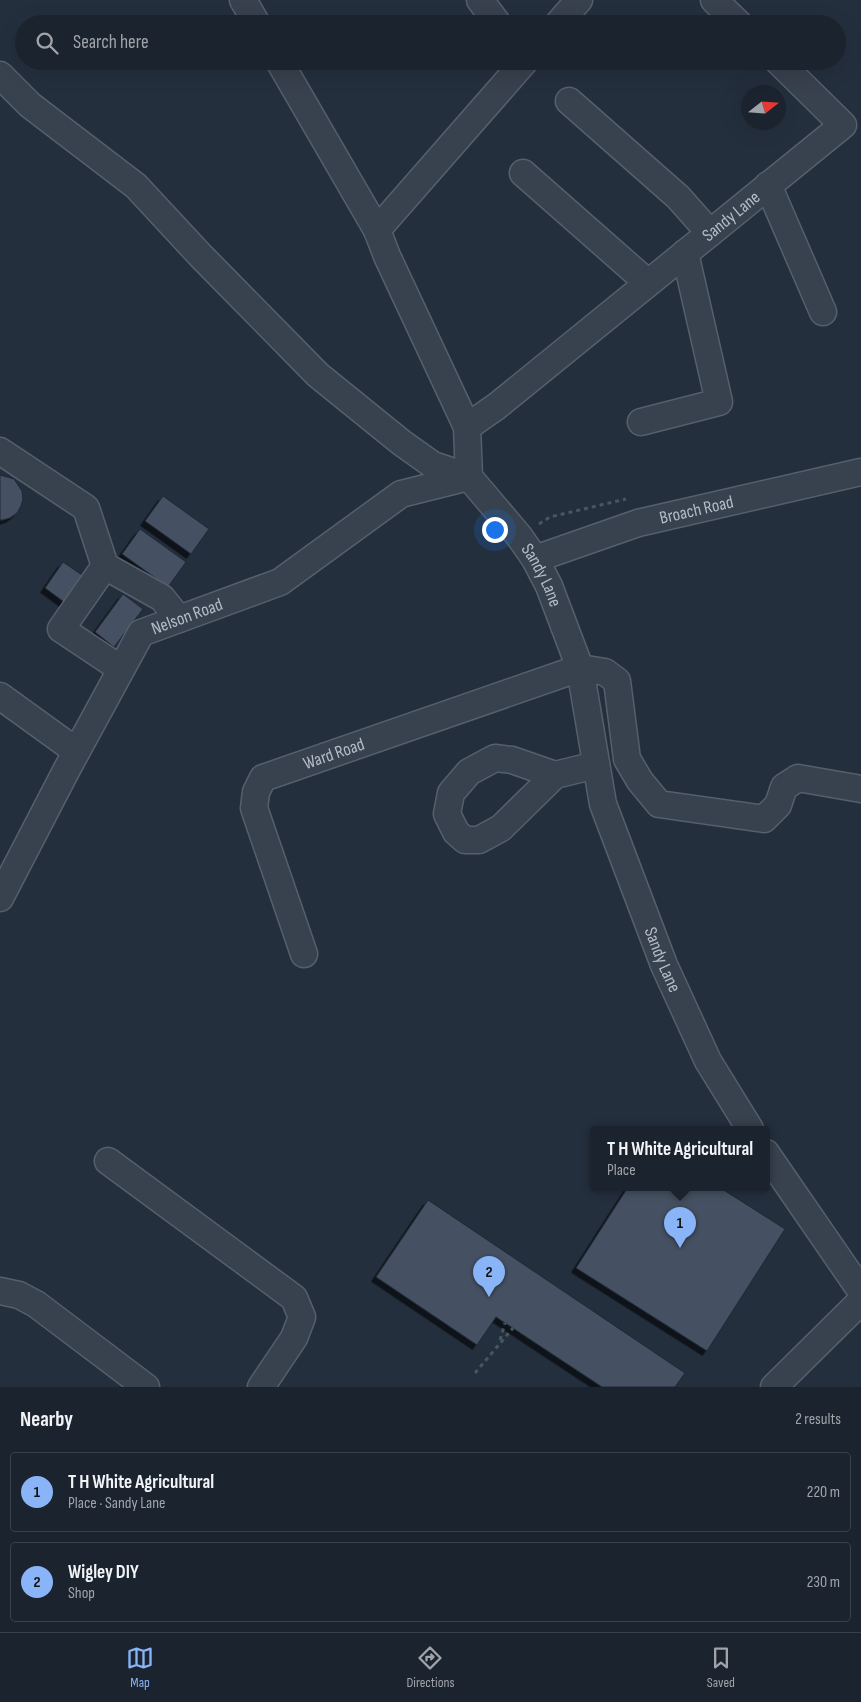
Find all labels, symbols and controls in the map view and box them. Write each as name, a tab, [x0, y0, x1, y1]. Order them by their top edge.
search box	[15, 15, 846, 70]
icon: search	[33, 29, 61, 57]
text: Search here	[73, 31, 149, 54]
north arrow	[741, 85, 786, 130]
street label: Sandy Lane	[698, 186, 764, 246]
street label: Broach Road	[657, 491, 735, 528]
your location	[482, 517, 508, 543]
street label: Sandy Lane	[517, 539, 566, 610]
street label: Nelson Road	[148, 594, 225, 639]
street label: Ward Road	[300, 733, 367, 774]
street label: Sandy Lane	[640, 924, 685, 995]
popup	[590, 1126, 770, 1191]
text: T H White Agricultural	[607, 1138, 753, 1161]
text: Place	[607, 1161, 636, 1180]
pin: 1	[664, 1207, 696, 1248]
pin: 2	[473, 1256, 505, 1297]
text: Nearby	[20, 1407, 73, 1432]
text: 2 results	[795, 1410, 841, 1429]
text: T H White Agricultural	[68, 1471, 214, 1494]
text: 1	[34, 1483, 40, 1502]
text: 220 m	[807, 1483, 840, 1502]
text: Place · Sandy Lane	[68, 1494, 166, 1513]
text: Wigley DIY	[68, 1561, 139, 1584]
text: 2	[33, 1573, 41, 1592]
text: 230 m	[807, 1573, 840, 1592]
text: Shop	[68, 1584, 95, 1603]
tab: Map	[126, 1644, 154, 1691]
tab: Directions	[406, 1644, 455, 1691]
tab: Saved	[707, 1644, 735, 1691]

